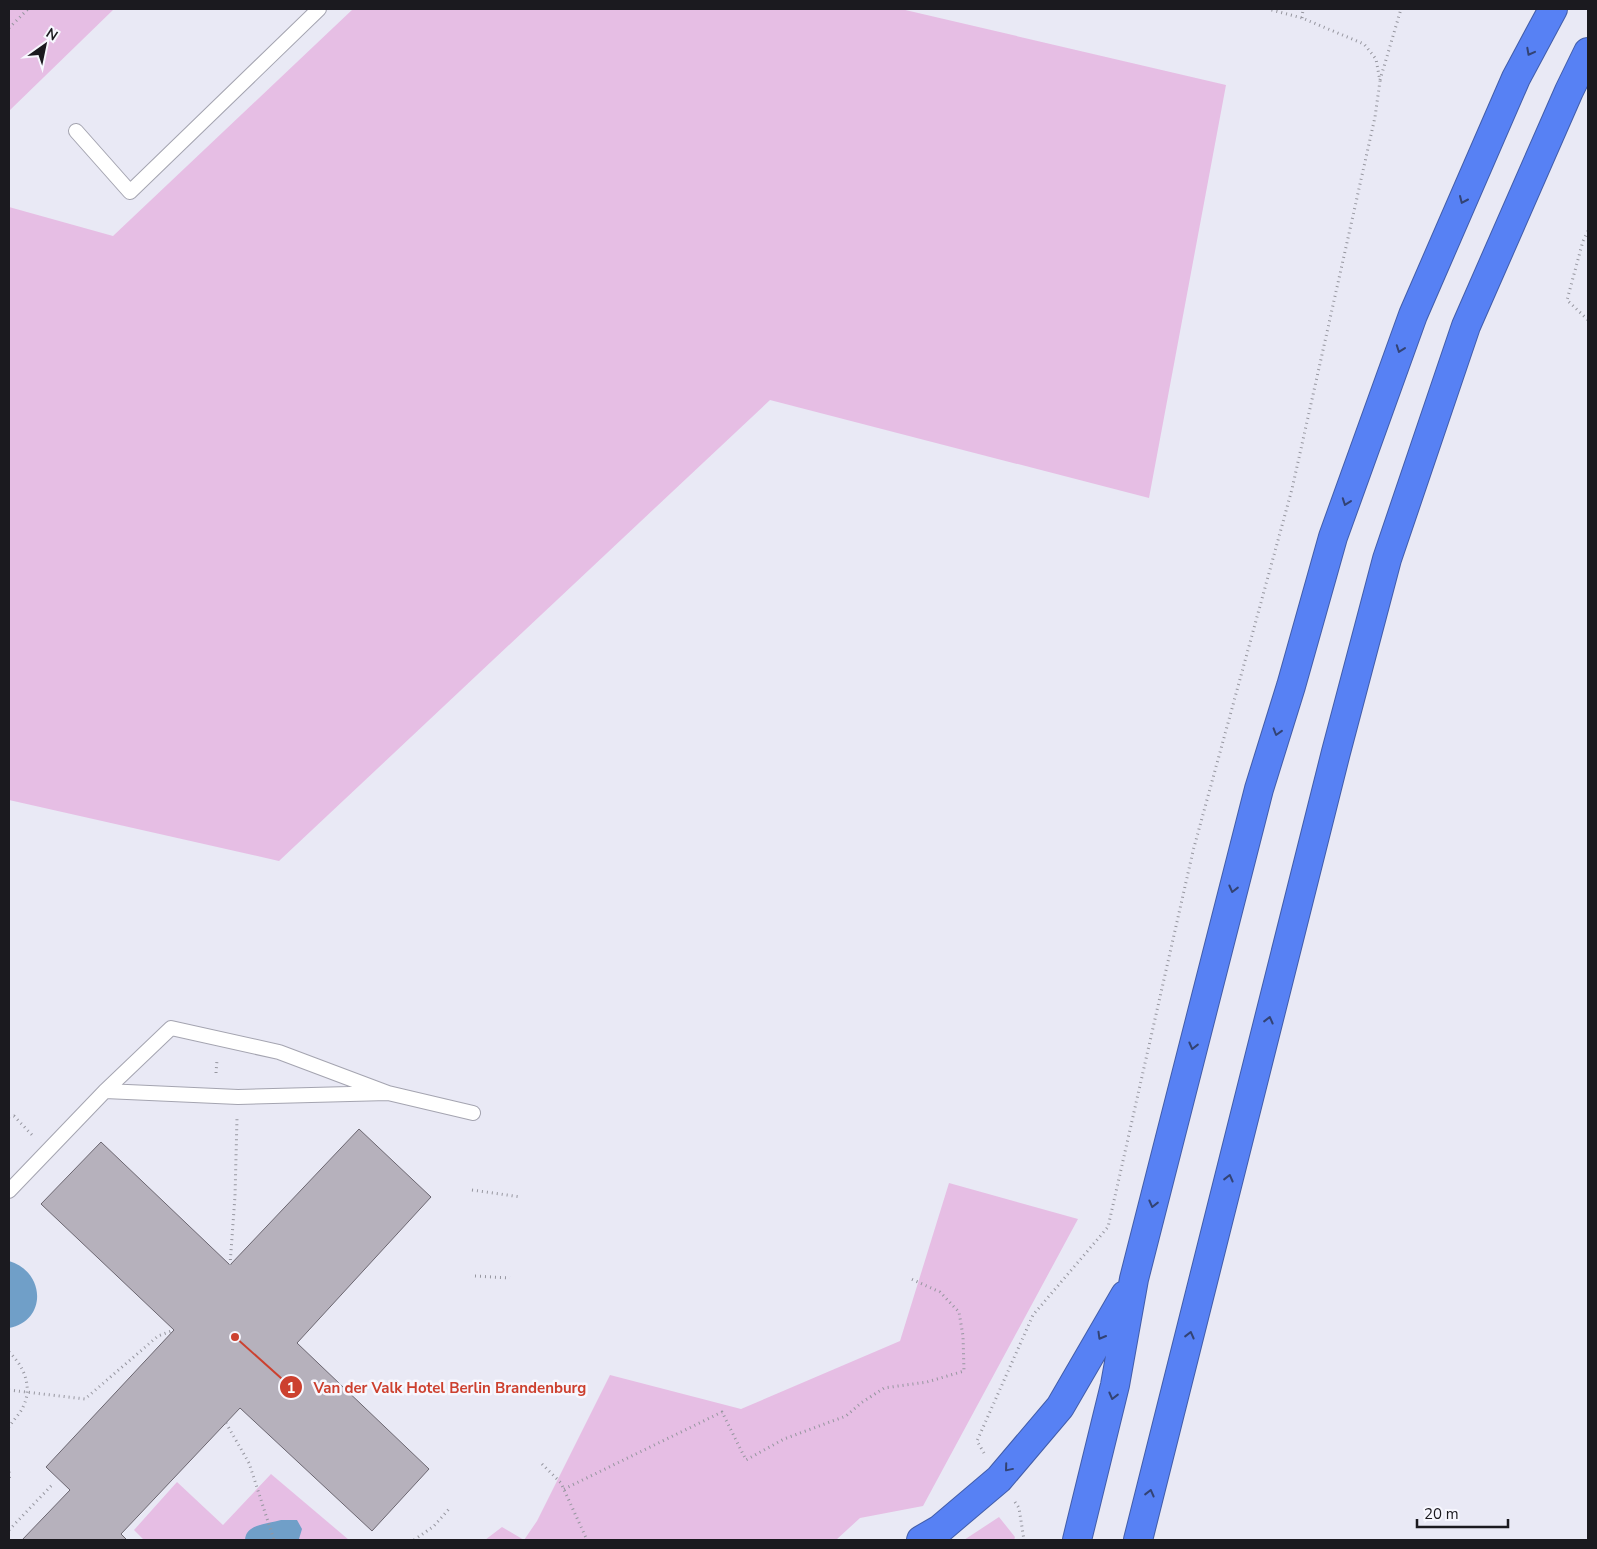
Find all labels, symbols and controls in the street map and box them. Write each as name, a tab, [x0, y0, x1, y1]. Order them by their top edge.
north arrow	[20, 20, 70, 70]
text: N	[42, 24, 61, 45]
one-way arrow	[1526, 46, 1536, 55]
one-way arrow	[1458, 195, 1469, 204]
one-way arrow	[1396, 345, 1406, 353]
one-way arrow	[1342, 498, 1352, 506]
one-way arrow	[1272, 728, 1282, 736]
one-way arrow	[1229, 884, 1239, 892]
one-way arrow	[1263, 1016, 1274, 1025]
one-way arrow	[1189, 1042, 1199, 1050]
one-way arrow	[1224, 1174, 1234, 1182]
one-way arrow	[1148, 1199, 1159, 1208]
one-way arrow	[1097, 1331, 1107, 1340]
one-way arrow	[1184, 1331, 1195, 1340]
callout: Van der Valk Hotel Berlin Brandenburg	[279, 1372, 597, 1402]
text: 1	[286, 1378, 296, 1398]
text: Van der Valk Hotel Berlin Brandenburg	[313, 1378, 586, 1398]
one-way arrow	[1108, 1391, 1119, 1400]
one-way arrow	[1004, 1463, 1013, 1472]
one-way arrow	[1145, 1489, 1155, 1498]
scale bar	[1417, 1496, 1508, 1528]
text: 20 m	[1424, 1504, 1459, 1524]

